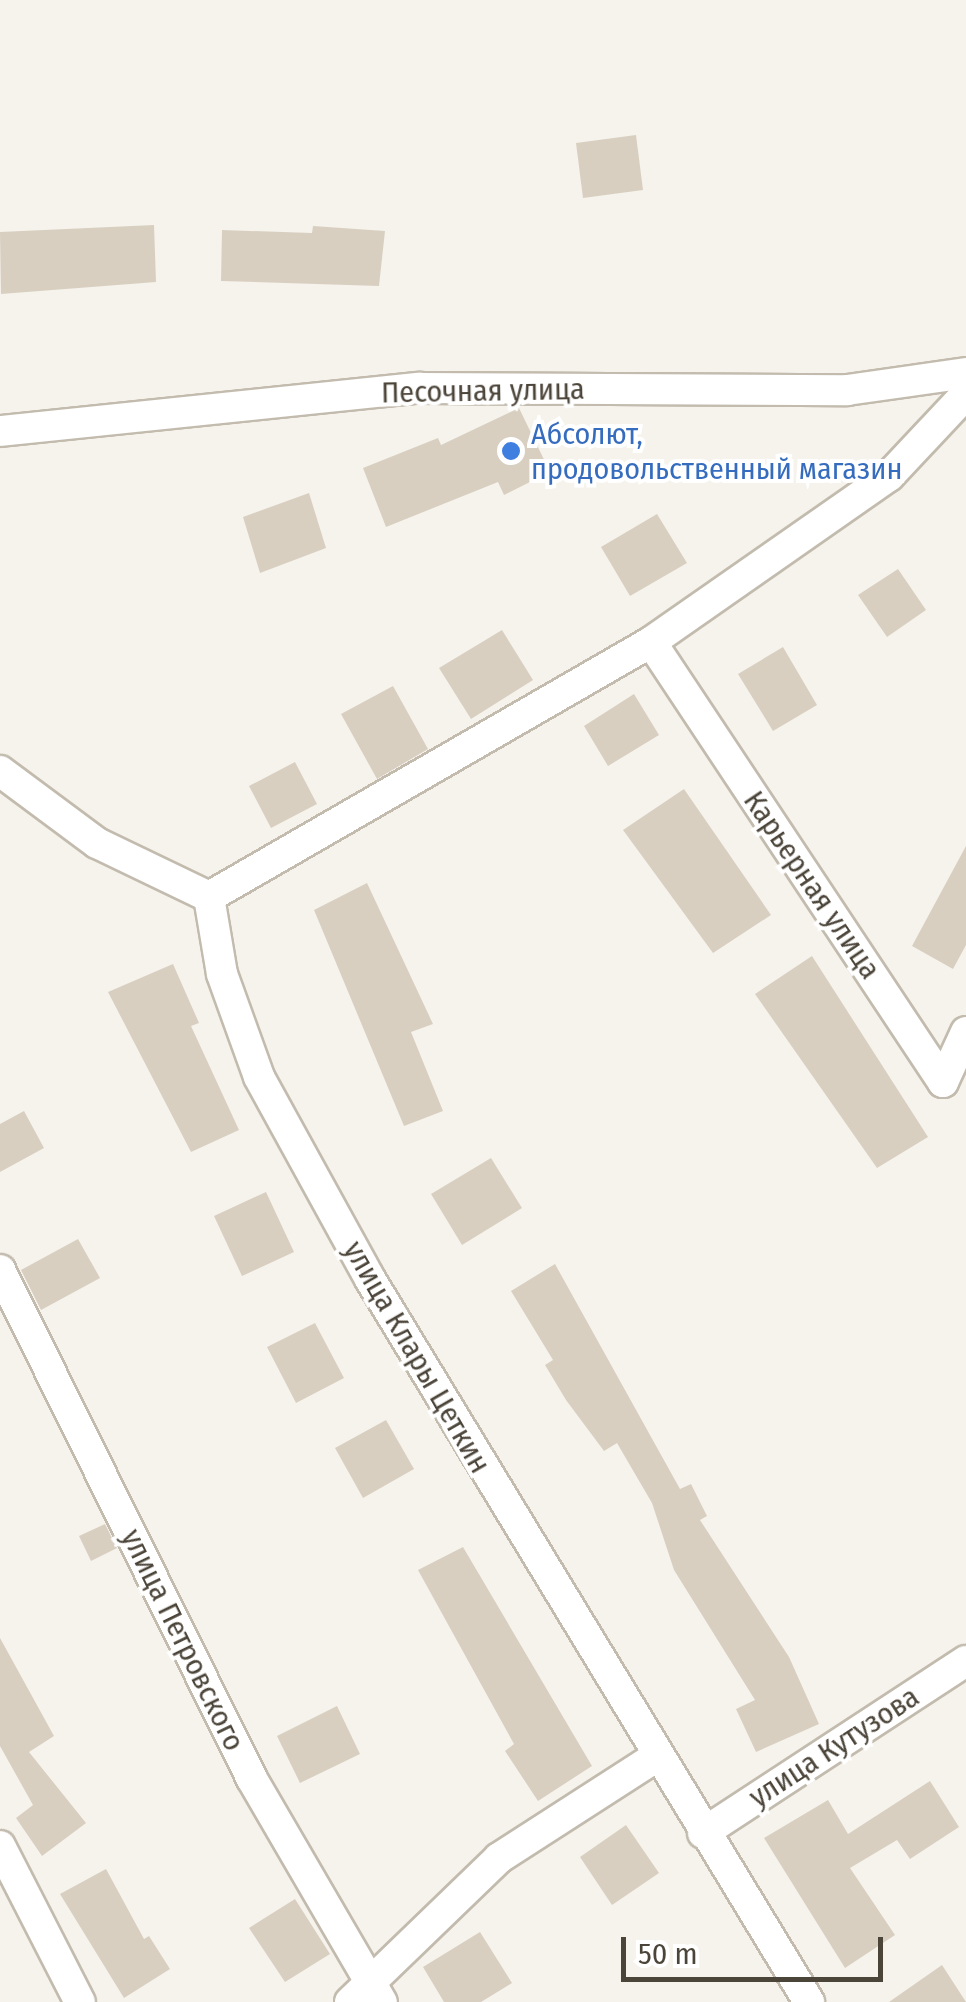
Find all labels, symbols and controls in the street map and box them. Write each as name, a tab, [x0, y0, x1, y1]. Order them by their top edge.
street label: Песочная улица	[381, 371, 585, 411]
place label: Абсолют, продовольственный магазин	[531, 416, 902, 486]
marker: Абсолют, продовольственный магазин	[500, 440, 522, 462]
street label: Карьерная улица	[736, 784, 888, 986]
street label: улица Клары Цеткин	[336, 1235, 498, 1479]
street label: улица Петровского	[114, 1523, 252, 1757]
street label: улица Кутузова	[742, 1679, 926, 1815]
scale bar	[626, 1917, 888, 1979]
text: 50 m	[638, 1936, 698, 1972]

